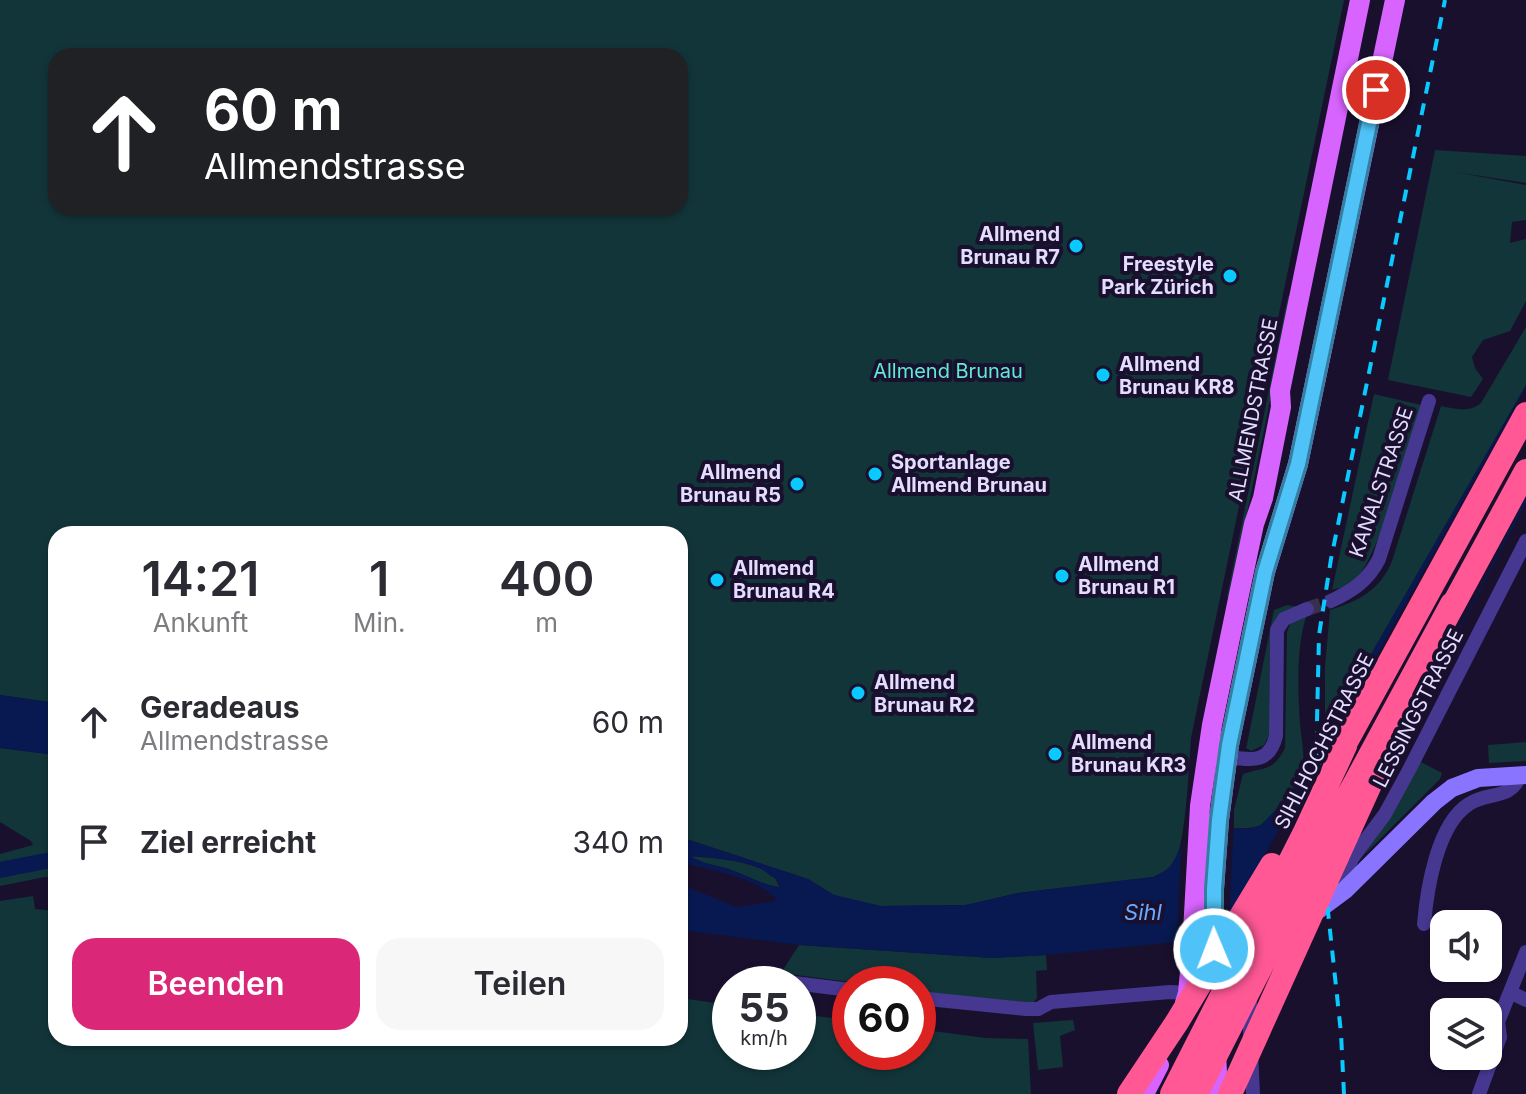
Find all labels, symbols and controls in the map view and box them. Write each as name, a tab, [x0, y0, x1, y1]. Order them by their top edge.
pin	[1342, 56, 1410, 124]
icon: arrive	[1354, 68, 1398, 112]
text: 60 m	[204, 76, 343, 144]
icon: ahead	[72, 80, 176, 184]
text: Allmendstrasse	[204, 144, 466, 188]
place label: Allmend Brunau R7	[960, 222, 1060, 269]
marker: Allmend Brunau R7	[1067, 237, 1085, 255]
place label: Freestyle Park Zürich	[1101, 252, 1214, 299]
marker: Freestyle Park Zürich	[1221, 267, 1239, 285]
street label: ALLMENDSTRASSE	[1223, 316, 1283, 504]
place label: Allmend Brunau KR8	[1119, 352, 1235, 399]
park label: Allmend Brunau	[873, 359, 1023, 383]
marker: Allmend Brunau KR8	[1094, 366, 1112, 384]
street label: KANALSTRASSE	[1344, 404, 1418, 560]
place label: Sportanlage Allmend Brunau	[891, 450, 1047, 497]
place label: Allmend Brunau R5	[680, 460, 781, 507]
marker: Sportanlage Allmend Brunau	[866, 465, 884, 483]
marker: Allmend Brunau R5	[788, 475, 806, 493]
text: 14:21	[142, 549, 259, 608]
text: 1	[369, 549, 389, 608]
text: 400	[499, 549, 594, 608]
place label: Allmend Brunau R1	[1078, 552, 1175, 599]
place label: Allmend Brunau R4	[733, 556, 835, 603]
marker: Allmend Brunau R1	[1053, 567, 1071, 585]
marker: Allmend Brunau R4	[708, 571, 726, 589]
text: Ankunft	[153, 607, 248, 638]
text: Min.	[353, 607, 406, 638]
text: m	[535, 607, 558, 638]
street label: LESSINGSTRASSE	[1368, 625, 1468, 791]
street label: SIHLHOCHSTRASSE	[1269, 649, 1379, 833]
place label: Allmend Brunau R2	[874, 670, 975, 717]
marker: Allmend Brunau R2	[849, 684, 867, 702]
text: Geradeaus	[140, 689, 300, 725]
icon: ahead	[72, 700, 116, 744]
text: 60 m	[592, 704, 664, 740]
text: Allmendstrasse	[140, 725, 329, 756]
place label: Allmend Brunau KR3	[1071, 730, 1187, 777]
marker: Allmend Brunau KR3	[1046, 745, 1064, 763]
icon: arrive	[72, 820, 116, 864]
text: Ziel erreicht	[140, 824, 316, 860]
text: 340 m	[572, 824, 664, 860]
water label: Sihl	[1124, 899, 1163, 925]
position arrow	[1172, 907, 1256, 991]
map controls	[1430, 910, 1502, 1070]
button: sound	[1430, 910, 1502, 982]
button: Beenden	[72, 938, 360, 1030]
button: Teilen	[376, 938, 664, 1030]
speed limit sign: 60	[832, 966, 936, 1070]
text: 55	[738, 983, 790, 1032]
button: layers	[1430, 998, 1502, 1070]
text: km/h	[740, 1026, 788, 1050]

